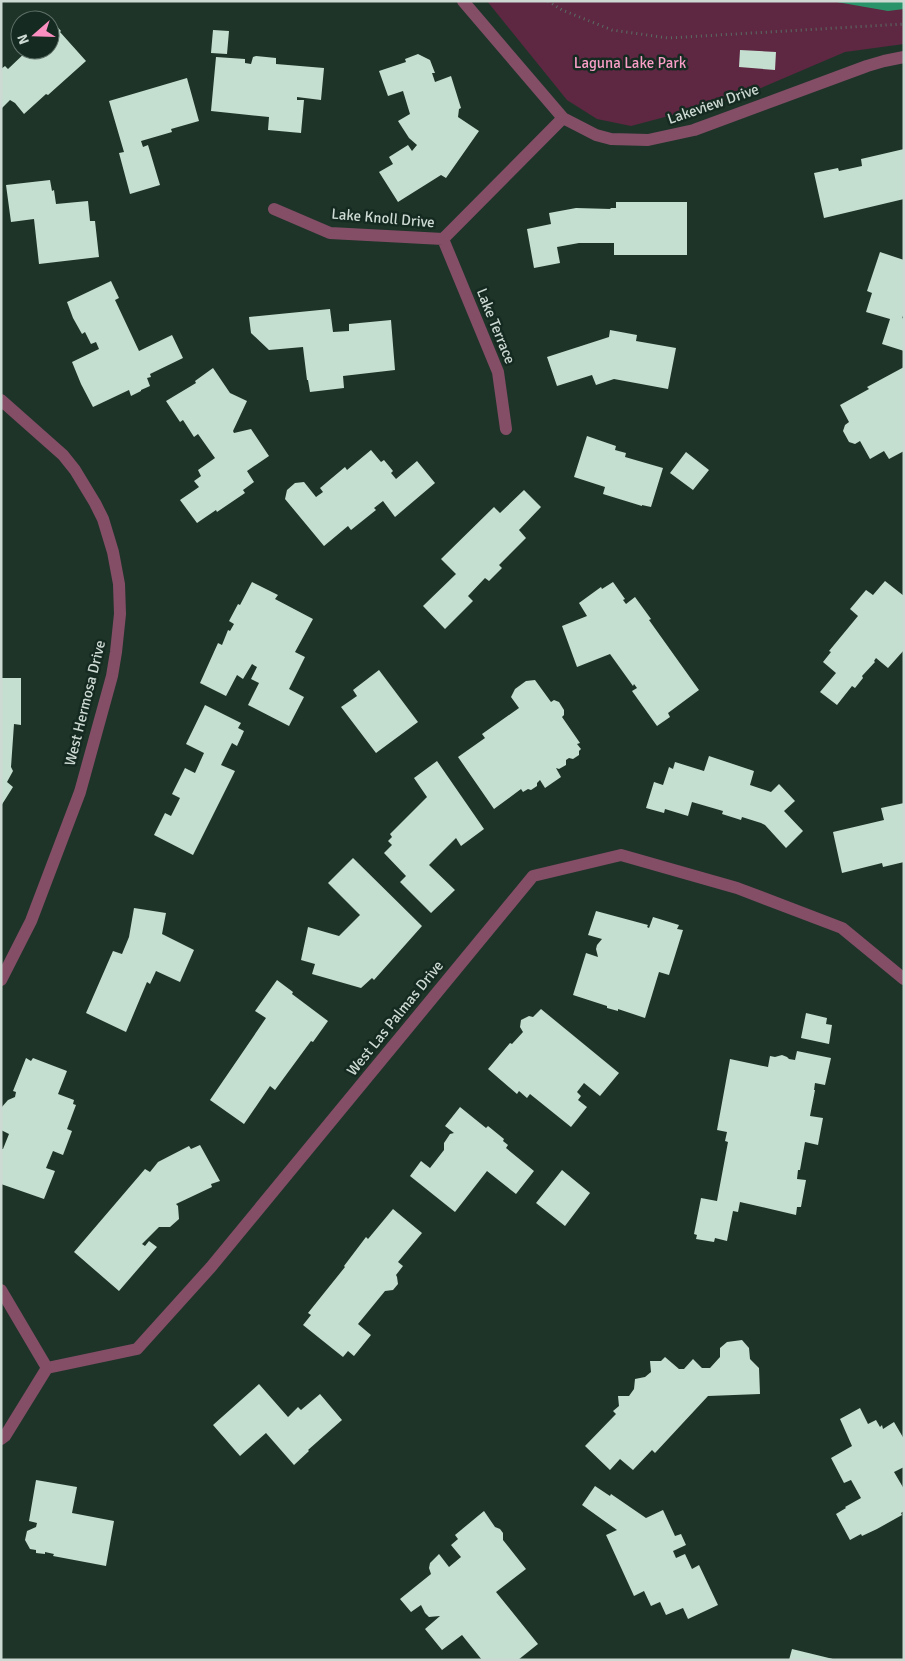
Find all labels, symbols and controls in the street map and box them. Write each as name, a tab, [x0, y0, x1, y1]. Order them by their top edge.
north arrow	[10, 10, 60, 60]
text: N	[14, 32, 33, 47]
park label: Laguna Lake Park	[574, 54, 687, 72]
street label: Lakeview Drive	[665, 80, 761, 128]
street label: Lake Knoll Drive	[331, 205, 435, 231]
street label: Lake Terrace	[473, 286, 519, 366]
street label: West Hermosa Drive	[61, 638, 109, 768]
street label: West Las Palmas Drive	[343, 957, 447, 1079]

